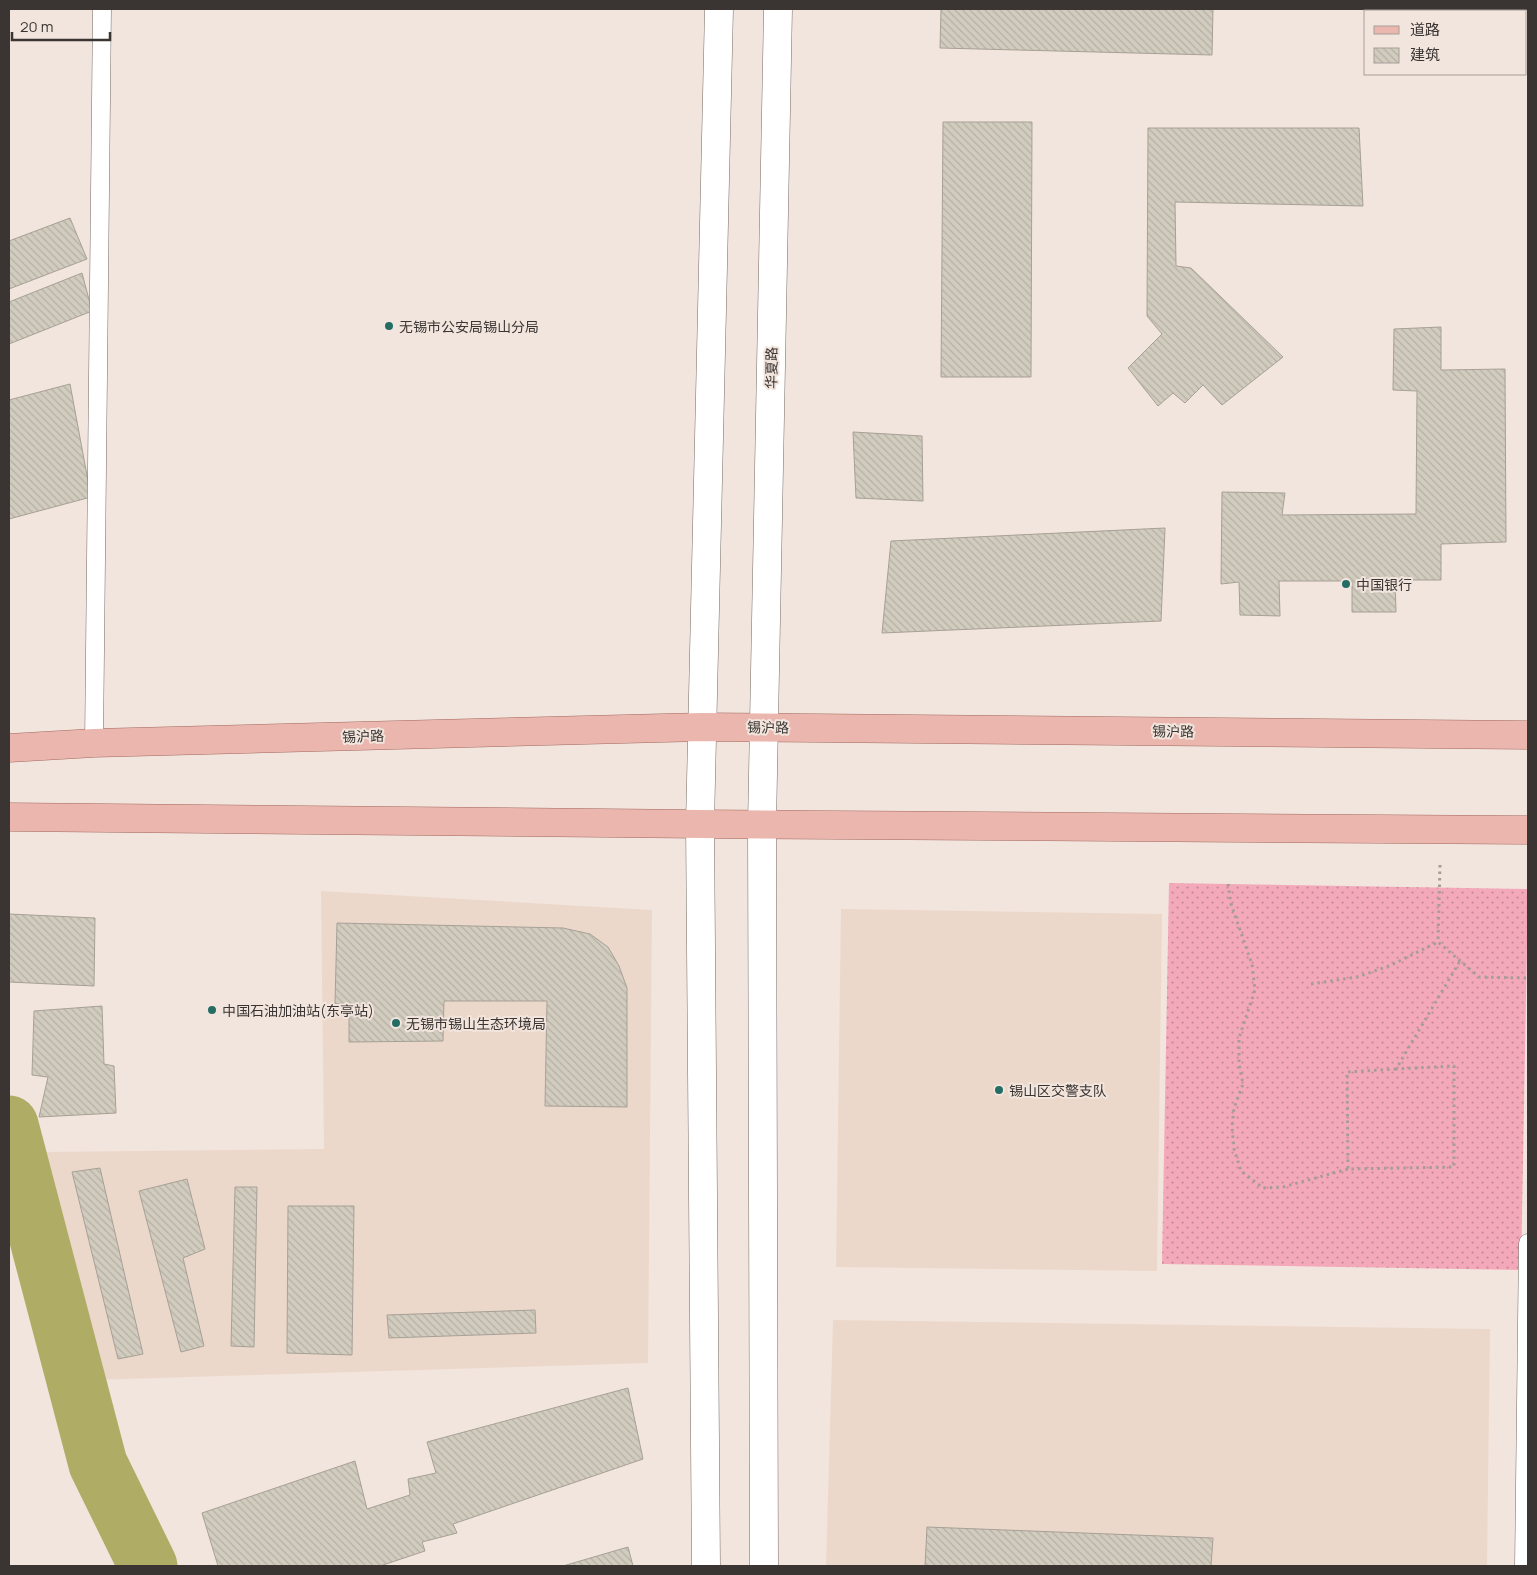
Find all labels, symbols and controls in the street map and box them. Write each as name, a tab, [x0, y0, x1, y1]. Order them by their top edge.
scale bar	[12, 10, 110, 42]
legend	[1364, 10, 1527, 75]
text: 20 m	[20, 16, 53, 37]
text: 道路	[1410, 19, 1440, 40]
text: 建筑	[1410, 44, 1440, 65]
place label: 无锡市公安局锡山分局	[399, 317, 539, 336]
marker: 无锡市公安局锡山分局	[383, 320, 395, 332]
street label: 华夏路	[761, 347, 781, 389]
place label: 中国银行	[1356, 575, 1412, 594]
marker: 中国银行	[1340, 578, 1352, 590]
street label: 锡沪路	[747, 717, 789, 737]
street label: 锡沪路	[1152, 721, 1194, 741]
street label: 锡沪路	[342, 726, 384, 746]
place label: 中国石油加油站(东亭站)	[222, 1001, 374, 1020]
marker: 中国石油加油站(东亭站)	[206, 1004, 218, 1016]
place label: 无锡市锡山生态环境局	[406, 1014, 546, 1033]
marker: 无锡市锡山生态环境局	[390, 1017, 402, 1029]
place label: 锡山区交警支队	[1009, 1081, 1107, 1100]
marker: 锡山区交警支队	[993, 1084, 1005, 1096]

